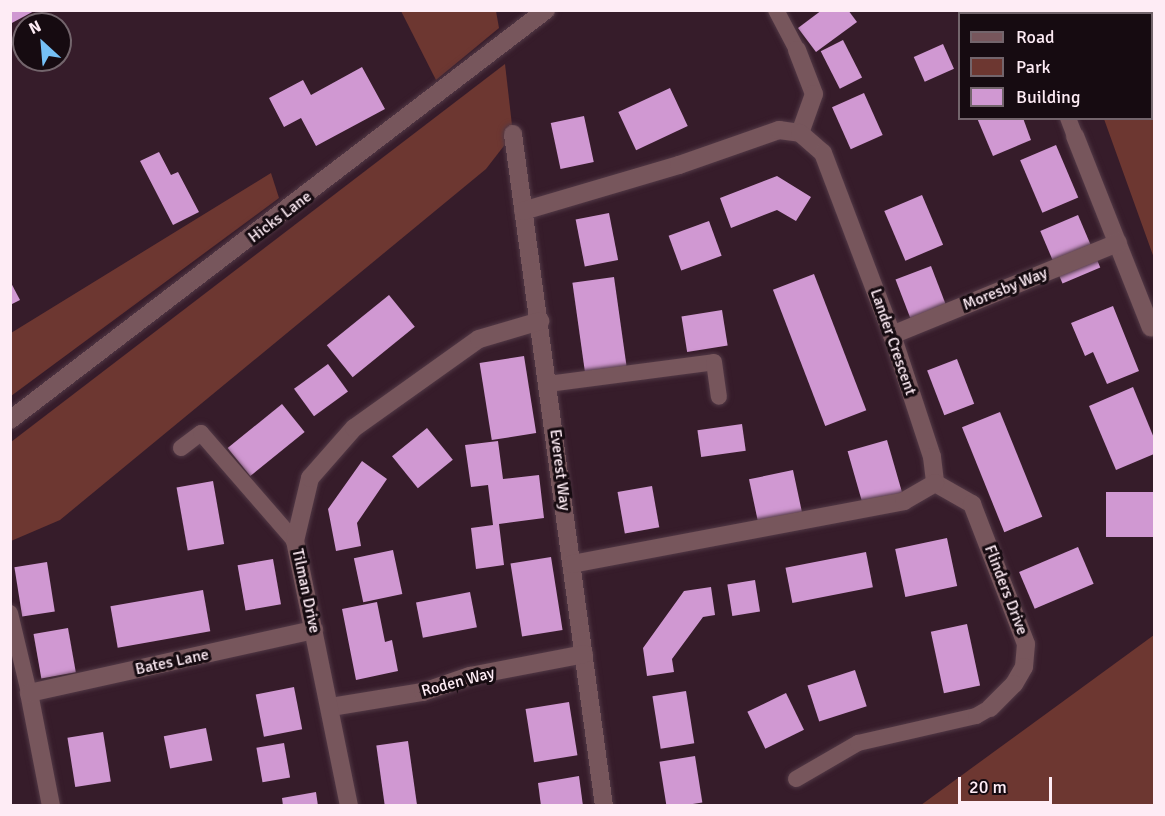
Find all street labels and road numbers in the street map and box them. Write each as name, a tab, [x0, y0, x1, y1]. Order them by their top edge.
street label: Hicks Lane	[245, 187, 315, 247]
street label: Moresby Way	[960, 263, 1050, 315]
street label: Lander Crescent	[866, 286, 920, 398]
street label: Everest Way	[545, 428, 575, 512]
street label: Flinders Drive	[980, 542, 1032, 638]
street label: Tilman Drive	[288, 547, 324, 635]
street label: Bates Lane	[133, 645, 211, 679]
street label: Roden Way	[419, 663, 497, 701]

